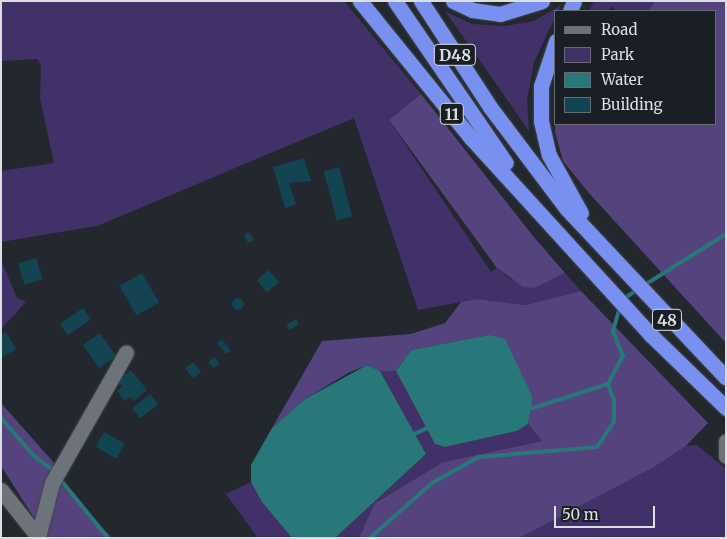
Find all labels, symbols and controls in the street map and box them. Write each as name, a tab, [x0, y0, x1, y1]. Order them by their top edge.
legend	[554, 10, 717, 125]
text: Road	[601, 20, 637, 39]
road number: D48	[434, 42, 476, 68]
text: Park	[601, 45, 634, 64]
text: Water	[601, 70, 643, 89]
text: Building	[601, 95, 663, 114]
road number: 11	[440, 100, 464, 128]
road number: 48	[651, 306, 683, 334]
scale bar	[557, 496, 658, 528]
text: 50 m	[562, 505, 599, 524]

